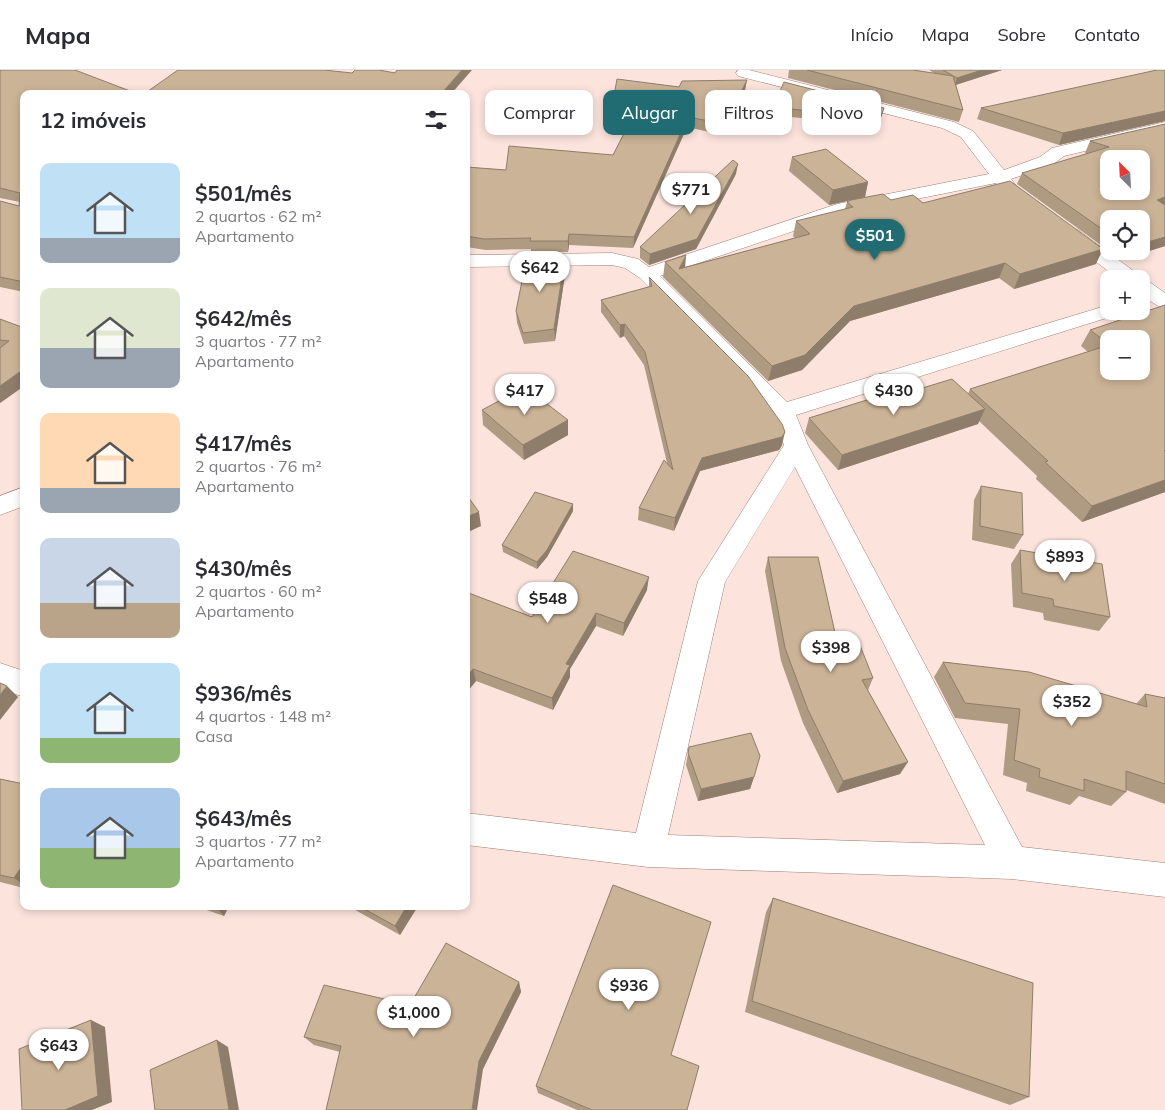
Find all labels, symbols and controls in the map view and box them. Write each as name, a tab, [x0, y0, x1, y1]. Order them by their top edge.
text: Mapa	[25, 20, 91, 50]
text: Início	[851, 23, 894, 46]
text: Mapa	[922, 23, 969, 46]
text: Sobre	[997, 23, 1046, 46]
text: Contato	[1074, 23, 1140, 46]
chip: Comprar	[485, 90, 593, 135]
chip: Alugar	[603, 90, 695, 135]
chip: Filtros	[705, 90, 792, 135]
chip: Novo	[802, 90, 881, 135]
icon: filters	[422, 106, 450, 134]
text: 12 imóveis	[40, 107, 146, 133]
north arrow	[1100, 150, 1150, 200]
map controls	[1100, 150, 1150, 380]
pin: $771	[661, 172, 721, 215]
text: $771	[672, 179, 710, 199]
text: $501/mês	[195, 180, 292, 206]
icon: home	[80, 183, 140, 243]
text: 2 quartos · 62 m²	[195, 206, 322, 226]
button: locate	[1100, 210, 1150, 260]
pin: $501	[845, 218, 905, 261]
text: $501	[856, 225, 894, 245]
text: Apartamento	[195, 226, 294, 246]
pin: $642	[510, 250, 570, 293]
text: $642	[521, 257, 559, 277]
button: +	[1100, 270, 1150, 320]
text: $642/mês	[195, 305, 292, 331]
icon: home	[80, 308, 140, 368]
button: −	[1100, 330, 1150, 380]
text: 3 quartos · 77 m²	[195, 331, 322, 351]
text: Apartamento	[195, 351, 294, 371]
pin: $417	[495, 374, 555, 416]
pin: $430	[864, 374, 924, 416]
text: $417	[506, 380, 544, 400]
text: $430	[875, 380, 913, 400]
text: $417/mês	[195, 430, 292, 456]
icon: home	[80, 433, 140, 493]
text: 2 quartos · 76 m²	[195, 456, 322, 476]
text: Apartamento	[195, 476, 294, 496]
pin: $893	[1035, 540, 1095, 582]
text: $893	[1046, 546, 1084, 566]
text: $430/mês	[195, 555, 292, 581]
icon: home	[80, 558, 140, 618]
text: 2 quartos · 60 m²	[195, 581, 322, 601]
pin: $548	[518, 582, 578, 624]
text: $548	[529, 588, 567, 608]
text: Apartamento	[195, 601, 294, 621]
pin: $398	[801, 630, 861, 673]
text: $398	[812, 637, 850, 657]
text: $936/mês	[195, 680, 292, 706]
icon: home	[80, 683, 140, 743]
pin: $352	[1042, 684, 1102, 727]
text: $352	[1053, 691, 1091, 711]
text: 4 quartos · 148 m²	[195, 706, 331, 726]
text: Casa	[195, 726, 233, 746]
text: $643/mês	[195, 805, 292, 831]
icon: home	[80, 808, 140, 868]
text: 3 quartos · 77 m²	[195, 831, 322, 851]
text: Apartamento	[195, 851, 294, 871]
pin: $936	[599, 968, 659, 1011]
text: $936	[610, 975, 648, 995]
pin: $1,000	[373, 996, 455, 1038]
text: $1,000	[388, 1002, 440, 1022]
pin: $643	[29, 1028, 89, 1071]
text: $643	[40, 1035, 78, 1055]

